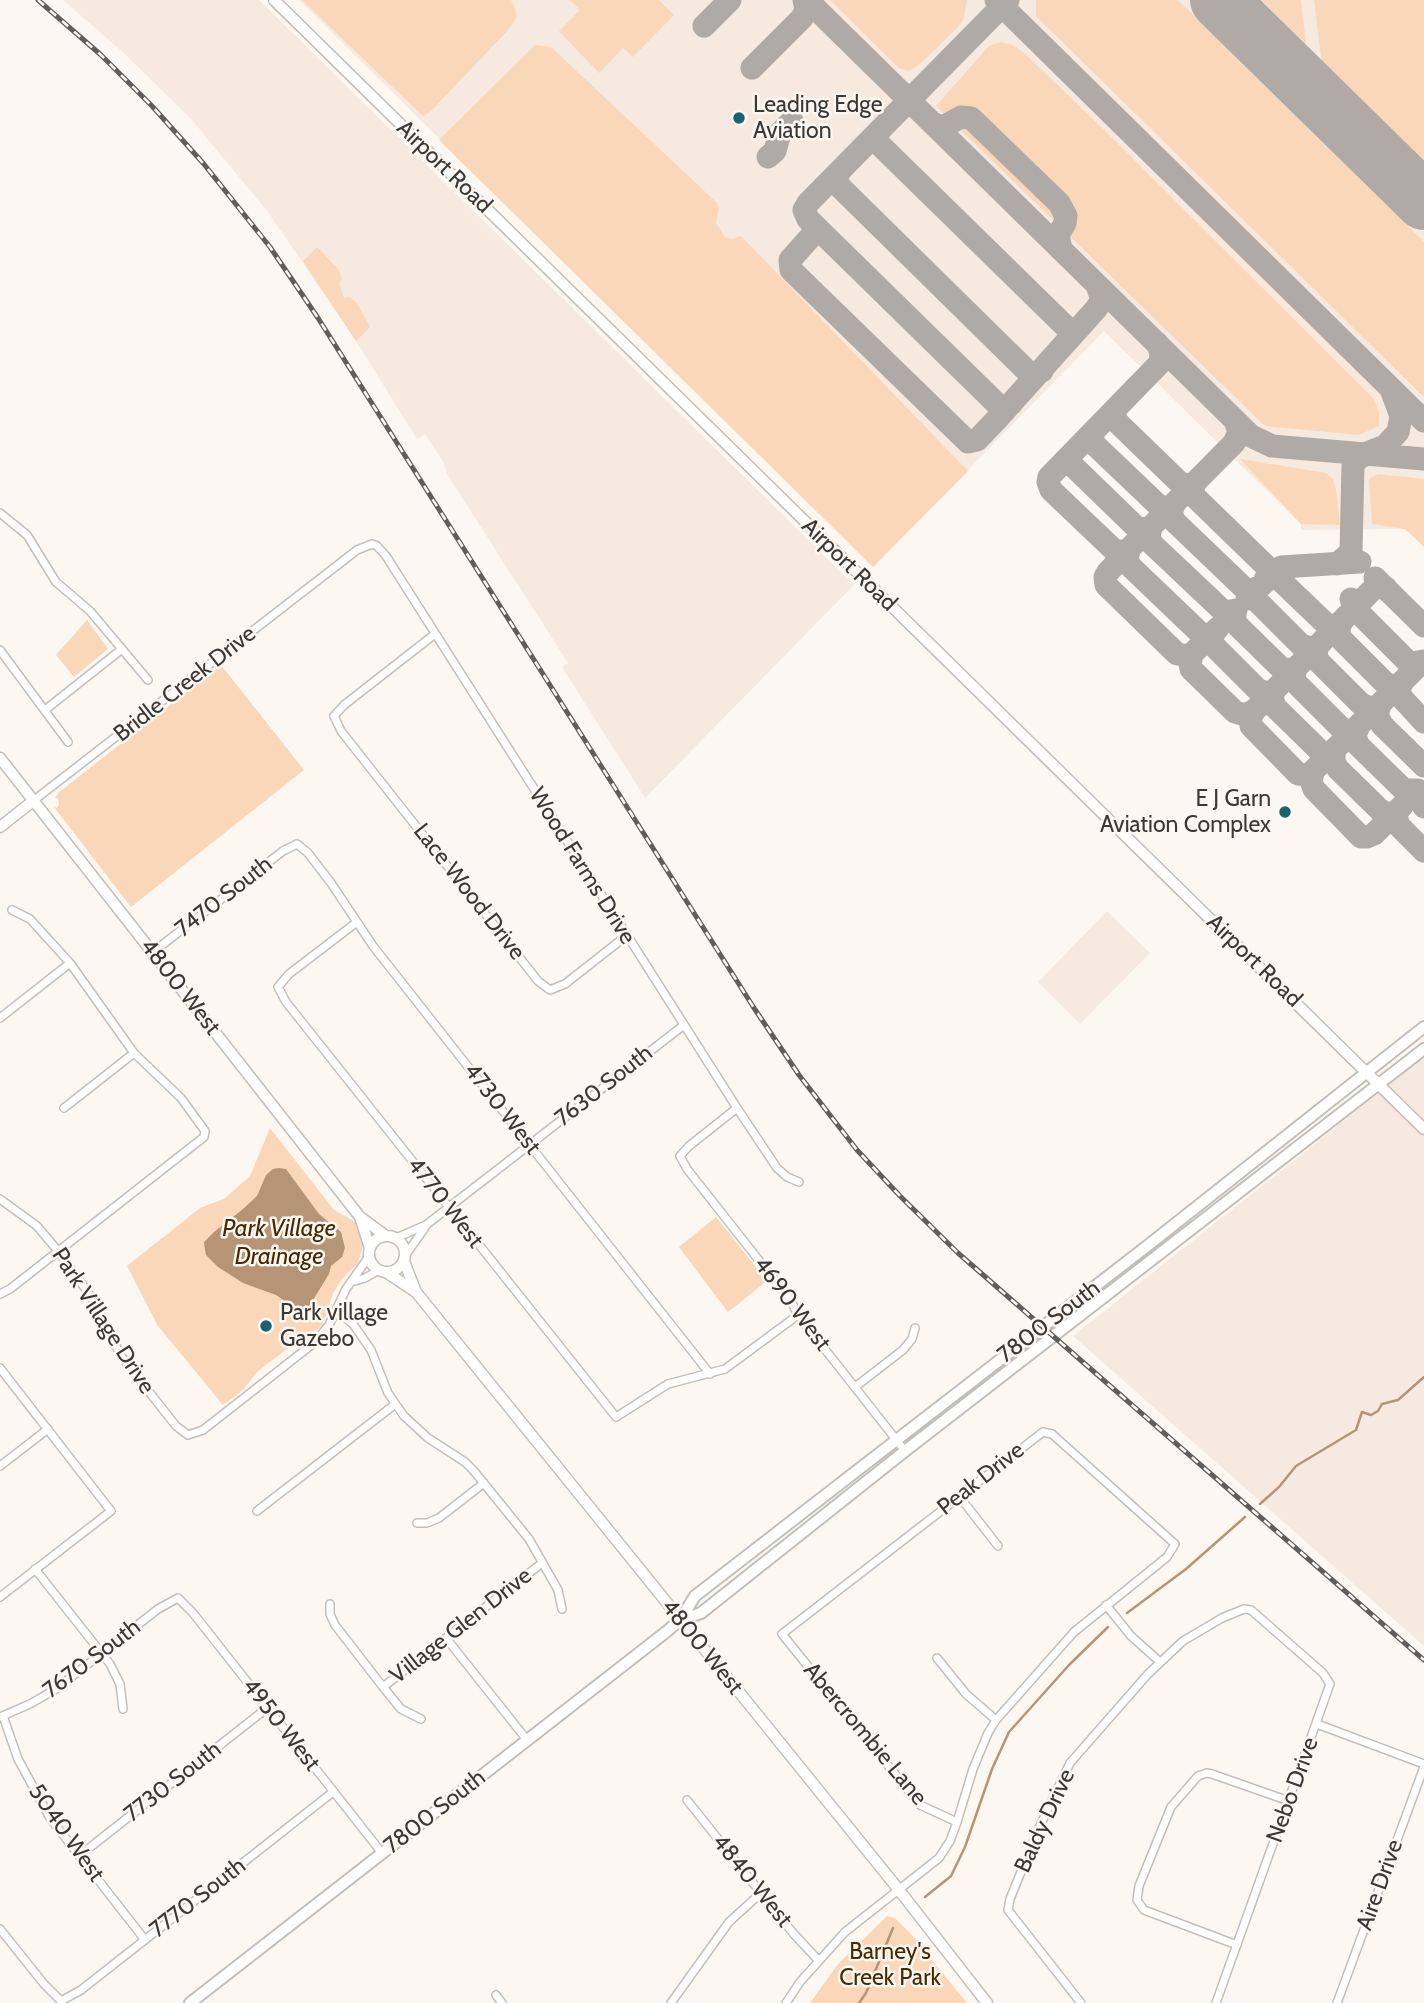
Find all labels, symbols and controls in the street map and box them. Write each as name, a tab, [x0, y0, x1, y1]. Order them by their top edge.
place label: Leading Edge Aviation	[753, 91, 883, 145]
marker: Leading Edge Aviation	[731, 110, 747, 126]
street label: Airport Road	[391, 115, 497, 219]
street label: Airport Road	[796, 513, 902, 617]
street label: Bridle Creek Drive	[109, 620, 261, 748]
street label: Wood Farms Drive	[523, 783, 641, 949]
place label: E J Garn Aviation Complex	[1100, 785, 1271, 839]
marker: E J Garn Aviation Complex	[1277, 804, 1293, 820]
street label: Lace Wood Drive	[407, 818, 531, 966]
street label: 7470 South	[170, 851, 278, 943]
street label: Airport Road	[1201, 909, 1307, 1013]
street label: 4800 West	[134, 933, 226, 1041]
street label: 7630 South	[550, 1039, 658, 1133]
street label: 4730 West	[458, 1058, 546, 1160]
street label: 4770 West	[401, 1152, 489, 1254]
water label: Park Village Drainage	[222, 1215, 336, 1271]
street label: Park Village Drive	[46, 1243, 160, 1399]
street label: 4690 West	[748, 1252, 836, 1356]
street label: 7800 South	[992, 1275, 1106, 1369]
place label: Park village Gazebo	[280, 1299, 388, 1353]
marker: Park village Gazebo	[258, 1318, 274, 1334]
street label: Peak Drive	[932, 1436, 1030, 1522]
street label: Village Glen Drive	[385, 1562, 537, 1690]
street label: 4800 West	[655, 1594, 749, 1700]
street label: 7670 South	[38, 1613, 146, 1705]
street label: Abercrombie Lane	[797, 1657, 933, 1811]
street label: 4950 West	[236, 1673, 326, 1777]
street label: Nebo Drive	[1261, 1734, 1325, 1846]
street label: 7730 South	[119, 1736, 227, 1828]
street label: 7800 South	[379, 1764, 491, 1860]
street label: Baldy Drive	[1009, 1765, 1081, 1877]
street label: 5040 West	[22, 1779, 110, 1887]
street label: 4840 West	[706, 1829, 798, 1933]
street label: Aire Drive	[1351, 1836, 1409, 1934]
street label: 7770 South	[145, 1852, 251, 1944]
park label: Barney's Creek Park	[839, 1938, 941, 1992]

